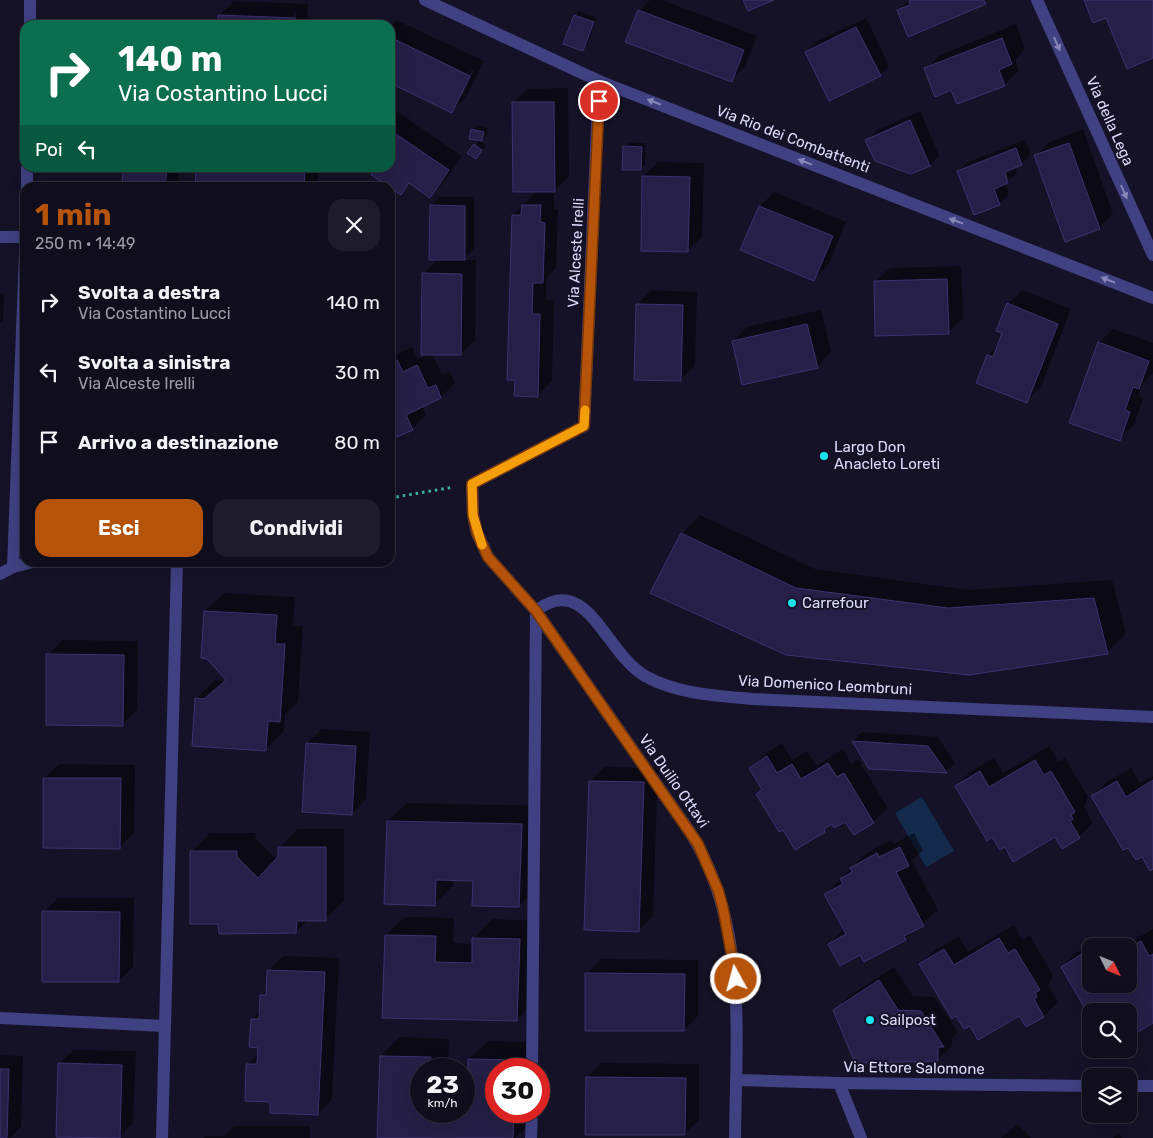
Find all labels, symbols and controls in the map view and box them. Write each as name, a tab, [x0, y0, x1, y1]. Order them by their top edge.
one-way arrow	[1053, 37, 1061, 51]
text: 140 m	[118, 38, 223, 80]
icon: right	[35, 40, 100, 105]
street label: Via della Lega	[1082, 74, 1138, 168]
text: Via Costantino Lucci	[118, 80, 328, 107]
pin	[578, 80, 620, 122]
icon: arrive	[585, 87, 613, 115]
one-way arrow	[647, 98, 661, 106]
street label: Via Rio dei Combattenti	[713, 101, 873, 177]
icon: left	[73, 135, 101, 163]
text: Poi	[35, 138, 63, 161]
one-way arrow	[797, 158, 812, 166]
one-way arrow	[1121, 185, 1129, 199]
text: 1 min	[35, 197, 112, 233]
street label: Via Alceste Irelli	[564, 198, 588, 308]
button: close	[328, 199, 380, 251]
one-way arrow	[948, 217, 963, 225]
text: 250 m · 14:49	[35, 234, 136, 253]
one-way arrow	[1100, 276, 1115, 283]
text: Svolta a destra	[78, 281, 220, 304]
icon: right	[35, 288, 63, 316]
text: 140 m	[326, 291, 380, 314]
text: Via Costantino Lucci	[78, 304, 231, 323]
text: Svolta a sinistra	[78, 351, 231, 374]
icon: left	[35, 358, 63, 386]
text: 30 m	[335, 361, 380, 384]
text: Via Alceste Irelli	[78, 374, 195, 393]
icon: arrive	[35, 428, 63, 456]
text: Arrivo a destinazione	[78, 431, 279, 454]
text: 80 m	[334, 431, 380, 454]
place label: Largo Don Anacleto Loreti	[834, 438, 940, 473]
marker: Largo Don Anacleto Loreti	[818, 450, 830, 462]
button: Esci	[35, 499, 203, 557]
button: Condividi	[213, 499, 380, 557]
place label: Carrefour	[802, 594, 869, 612]
marker: Carrefour	[786, 597, 798, 609]
street label: Via Domenico Leombruni	[737, 671, 913, 699]
street label: Via Duilio Ottavi	[635, 731, 713, 831]
north arrow	[1082, 938, 1138, 992]
map controls	[1082, 938, 1137, 1123]
position arrow	[709, 952, 761, 1004]
button: search	[1082, 1003, 1137, 1058]
place label: Sailpost	[880, 1011, 936, 1029]
marker: Sailpost	[864, 1014, 876, 1026]
speed limit sign: 30	[485, 1058, 550, 1123]
street label: Via Ettore Salomone	[843, 1058, 985, 1078]
button: layers	[1082, 1068, 1137, 1123]
text: 23	[426, 1070, 459, 1099]
text: km/h	[428, 1096, 457, 1110]

